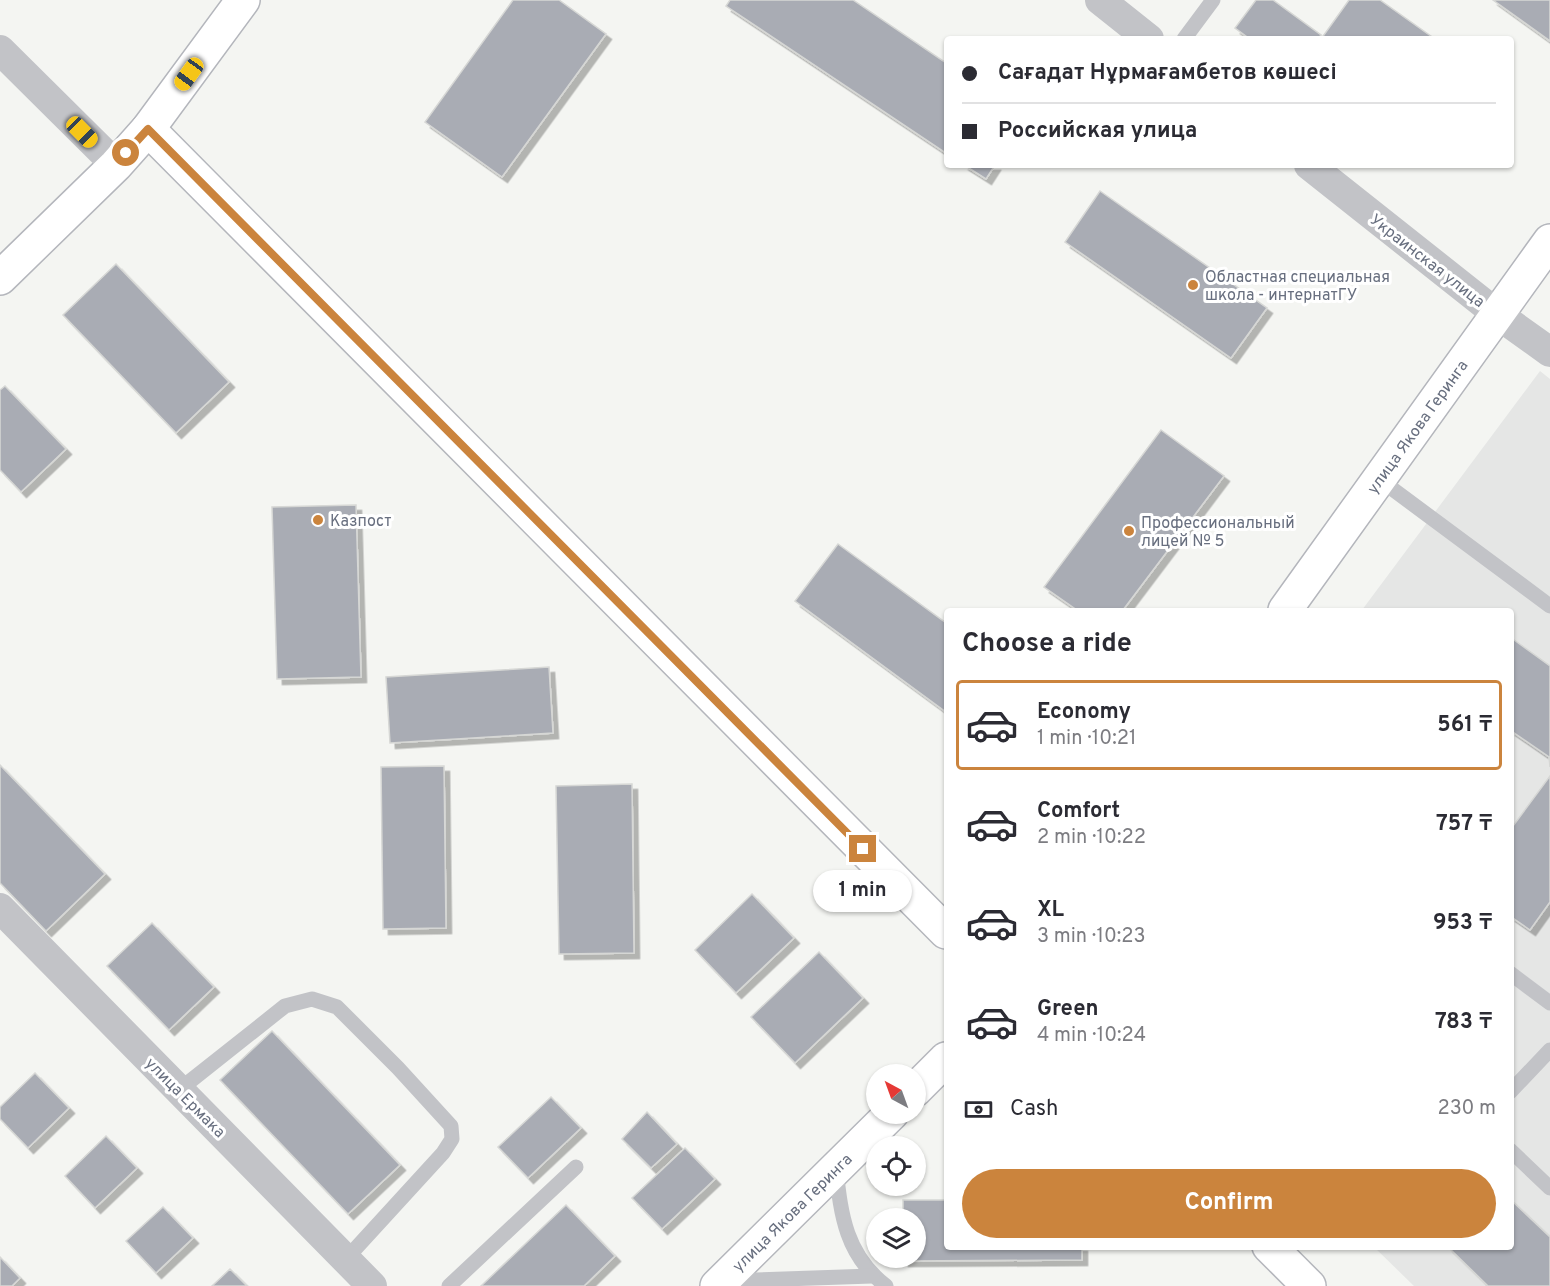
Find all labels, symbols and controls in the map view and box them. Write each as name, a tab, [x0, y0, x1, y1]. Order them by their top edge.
car	[171, 54, 207, 94]
text: Сағадат Нұрмағамбетов көшесі	[998, 60, 1337, 87]
car	[63, 113, 101, 151]
text: Российская улица	[998, 118, 1197, 145]
route start	[112, 139, 139, 166]
street label: Украинская улица	[1365, 211, 1488, 313]
place label: Областная специальная школа - интернатГУ	[1205, 268, 1390, 306]
marker: Областная специальная школа - интернатГУ	[1186, 278, 1200, 292]
street label: улица Якова Геринга	[1364, 357, 1473, 499]
place label: Казпост	[330, 512, 391, 532]
marker: Казпост	[311, 513, 325, 527]
place label: Профессиональный лицей № 5	[1141, 514, 1295, 552]
marker: Профессиональный лицей № 5	[1122, 524, 1136, 538]
text: Choose a ride	[962, 627, 1132, 661]
icon: car	[965, 698, 1019, 752]
text: Economy	[1037, 699, 1131, 726]
text: 561 ₸	[1437, 712, 1493, 739]
text: 1 min · 10:21	[1037, 726, 1136, 752]
icon: car	[965, 797, 1019, 851]
text: Comfort	[1037, 798, 1120, 825]
text: 757 ₸	[1436, 811, 1493, 838]
text: 2 min · 10:22	[1037, 825, 1146, 851]
route end	[849, 835, 876, 862]
callout: 1 min	[814, 870, 912, 912]
text: 1 min	[838, 878, 887, 904]
icon: car	[965, 896, 1019, 950]
text: XL	[1037, 897, 1064, 924]
text: 953 ₸	[1433, 910, 1493, 937]
text: 3 min · 10:23	[1037, 924, 1146, 950]
icon: car	[965, 995, 1019, 1049]
text: Green	[1037, 996, 1099, 1023]
text: 783 ₸	[1435, 1009, 1493, 1036]
text: 4 min · 10:24	[1037, 1023, 1146, 1049]
street label: улица Ермака	[140, 1054, 229, 1143]
north arrow	[866, 1064, 926, 1124]
map controls	[866, 1064, 926, 1268]
icon: cash	[962, 1093, 995, 1126]
text: Cash	[1010, 1096, 1059, 1123]
text: 230 m	[1437, 1096, 1496, 1122]
button: locate	[866, 1136, 926, 1196]
street label: улица Якова Геринга	[729, 1150, 857, 1277]
button: Confirm	[962, 1169, 1496, 1238]
button: layers	[866, 1208, 926, 1268]

